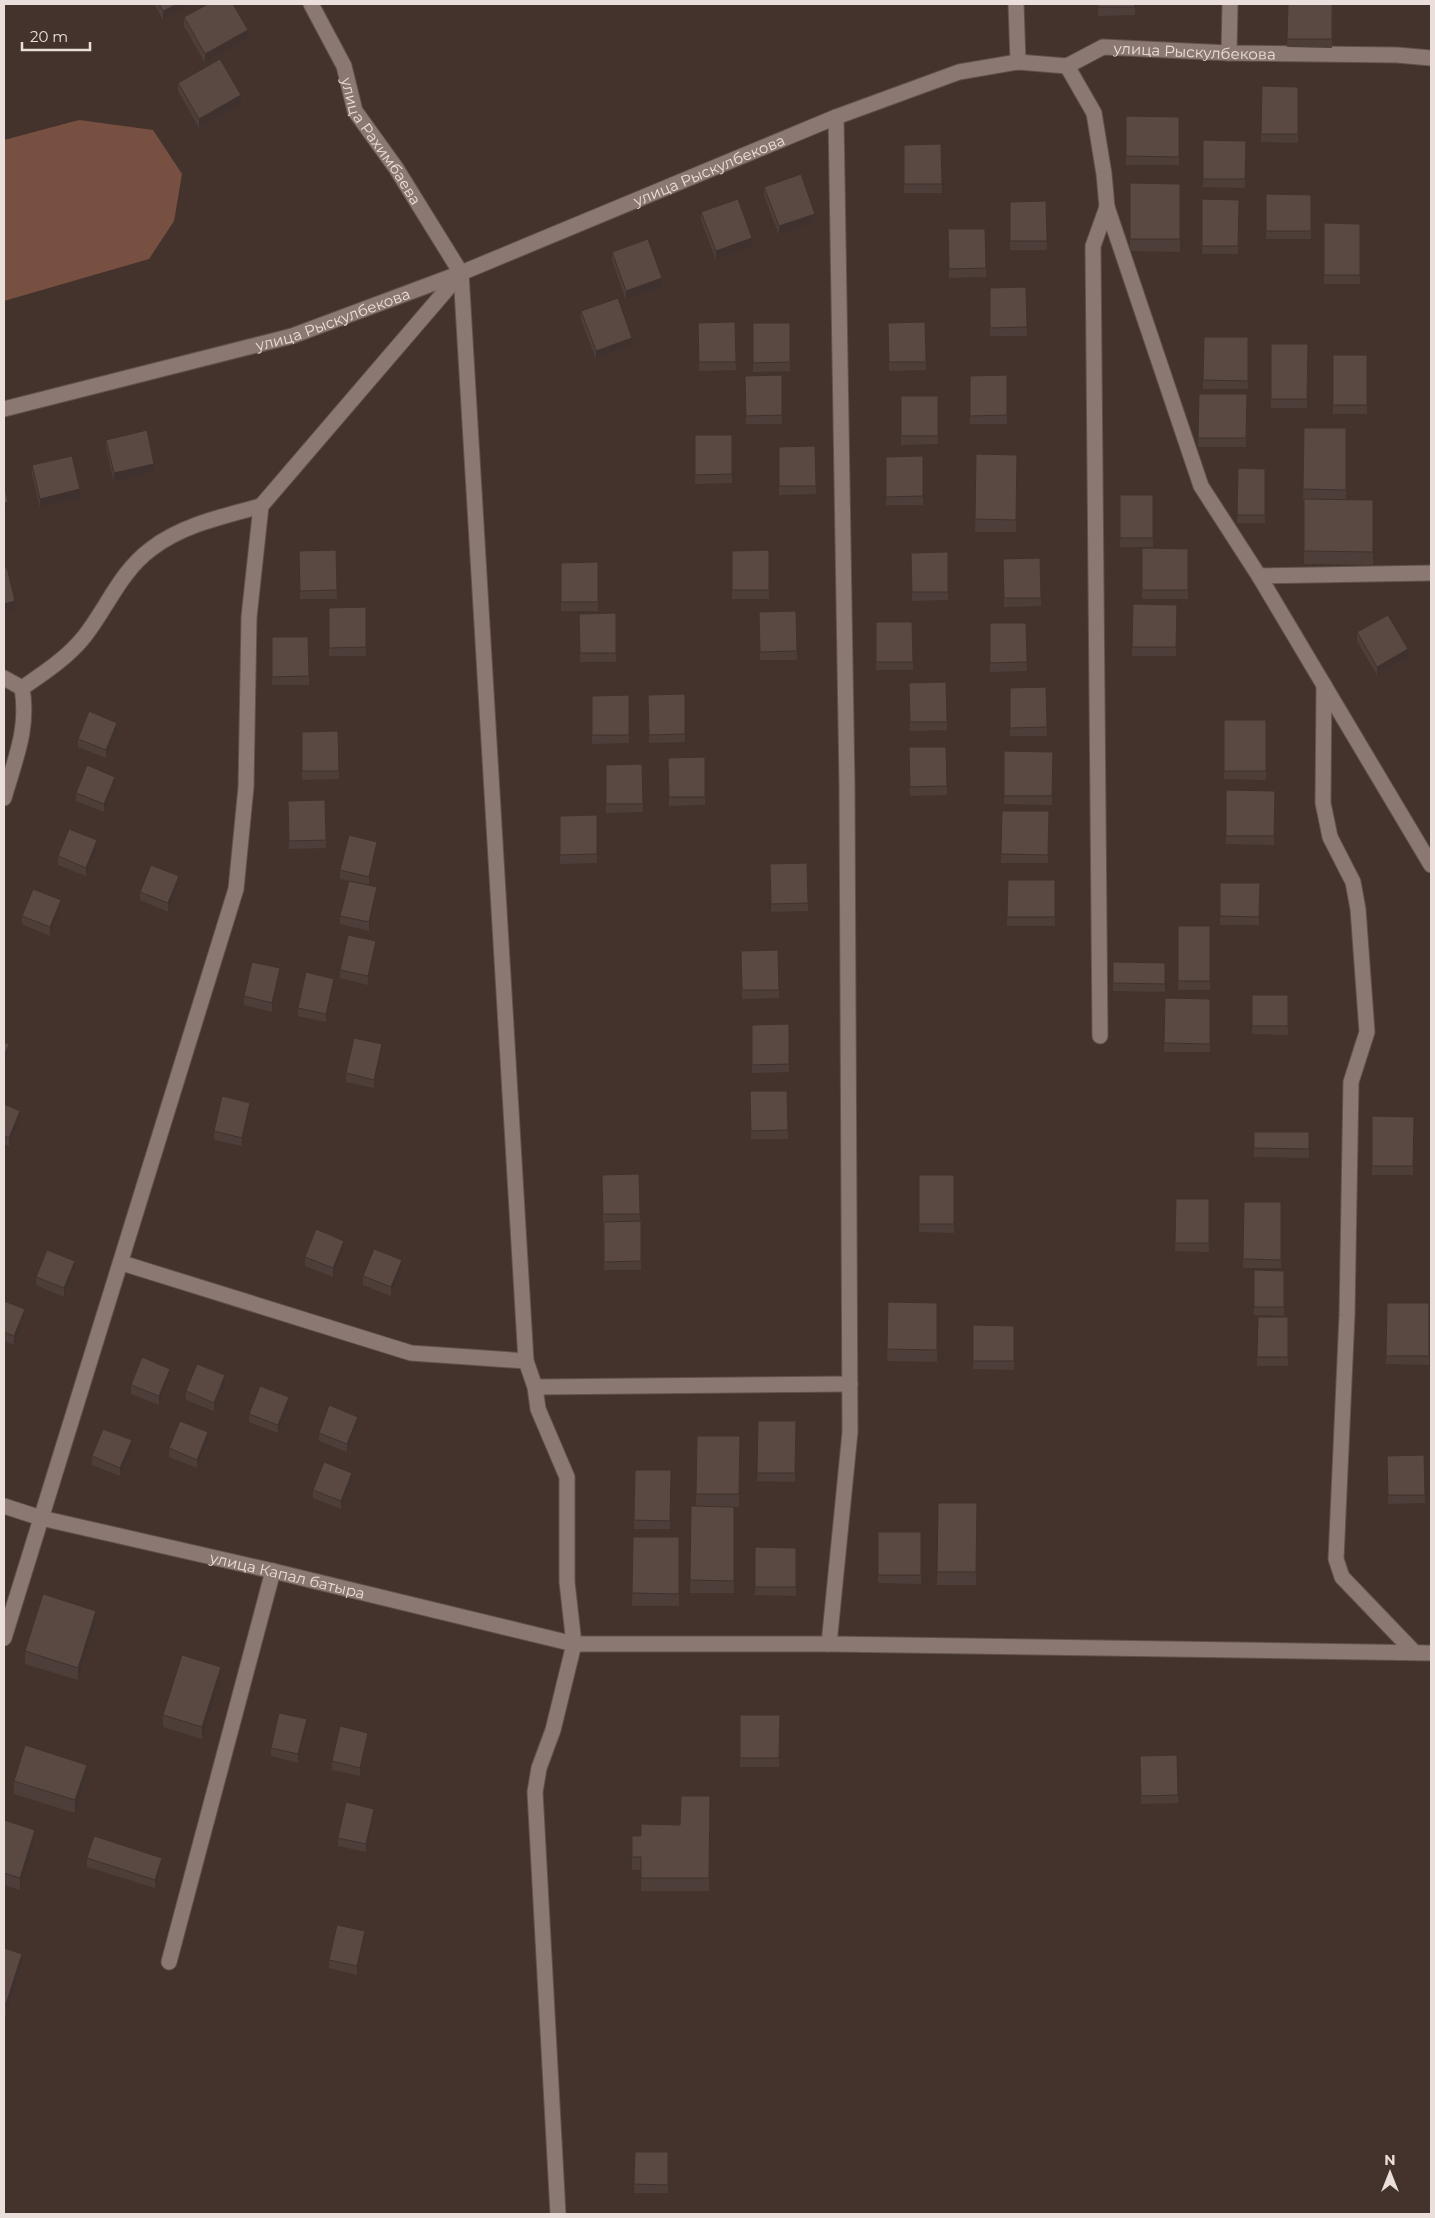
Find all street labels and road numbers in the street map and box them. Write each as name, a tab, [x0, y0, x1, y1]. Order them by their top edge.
street label: улица Рыскулбекова	[1112, 38, 1276, 63]
street label: улица Рахимбаева	[337, 74, 426, 208]
street label: улица Рыскулбекова	[629, 130, 788, 210]
street label: улица Рыскулбекова	[253, 283, 412, 355]
street label: улица Капал батыра	[207, 1547, 367, 1602]

